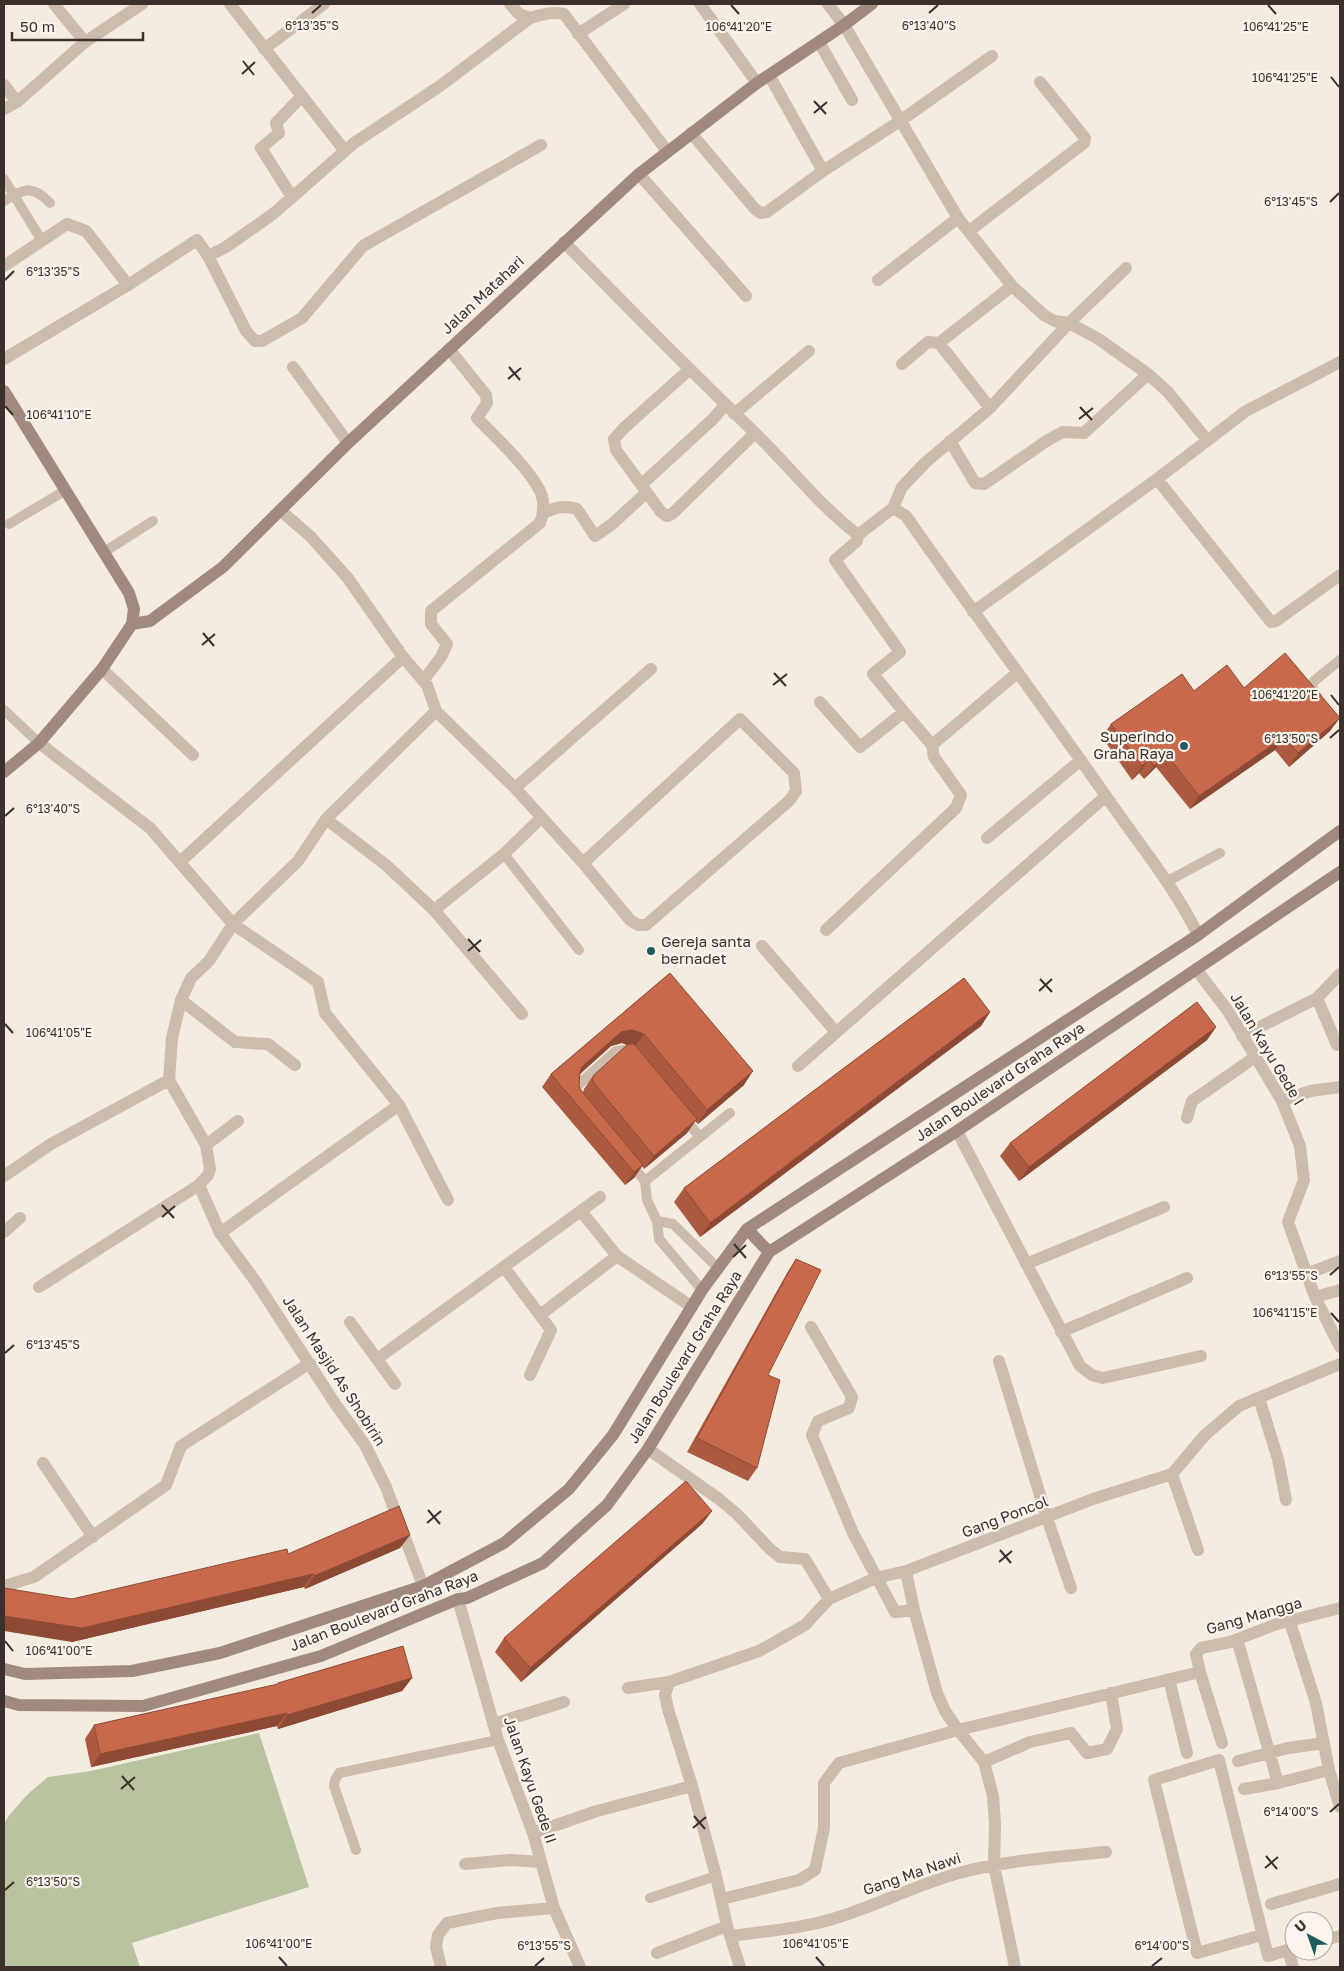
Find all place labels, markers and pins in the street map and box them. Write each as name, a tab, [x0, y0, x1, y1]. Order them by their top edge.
place label: Superindo Graha Raya	[1093, 727, 1174, 762]
marker: Superindo Graha Raya	[1178, 740, 1190, 752]
place label: Gereja santa bernadet	[661, 932, 751, 967]
marker: Gereja santa bernadet	[645, 945, 657, 957]

